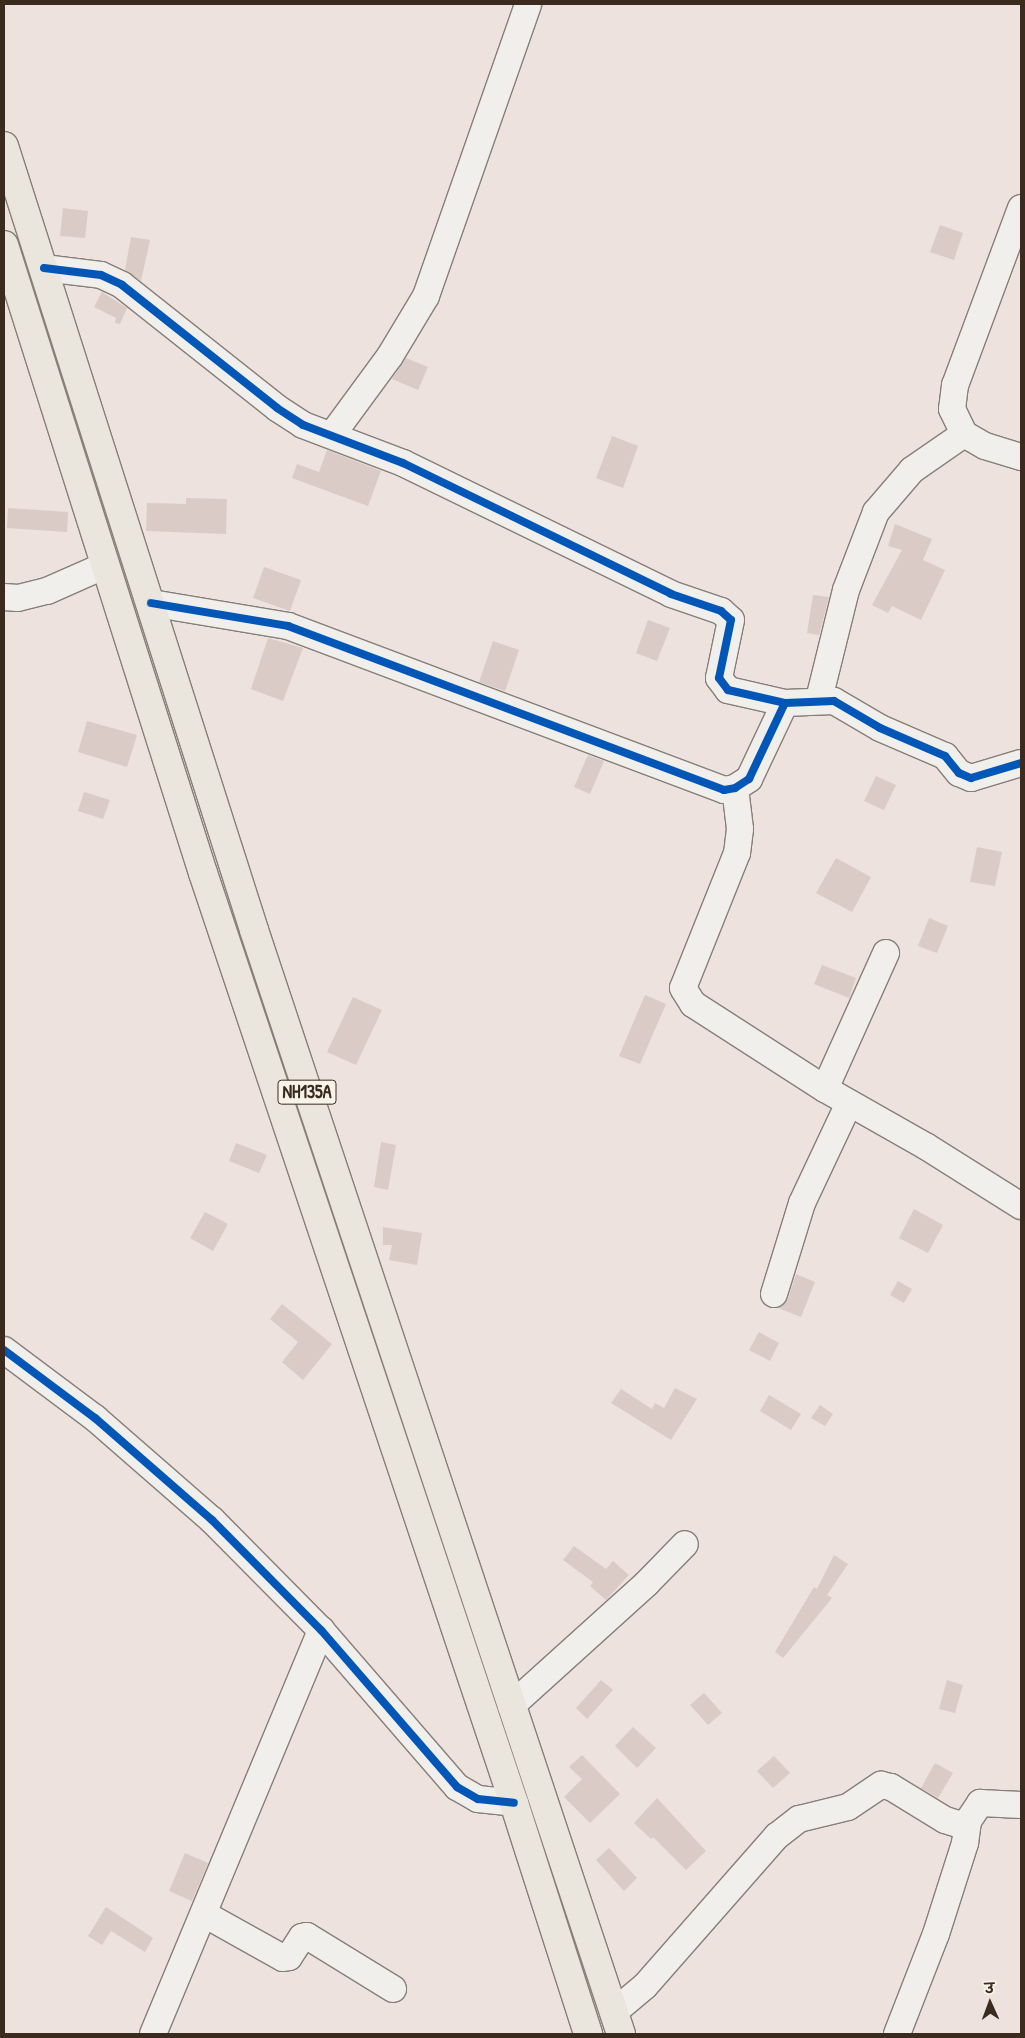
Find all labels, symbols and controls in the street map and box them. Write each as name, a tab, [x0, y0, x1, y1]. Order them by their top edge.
road number: NH135A	[277, 1076, 337, 1108]
north arrow	[965, 1978, 1015, 2028]
text: उ	[984, 1978, 994, 1997]

